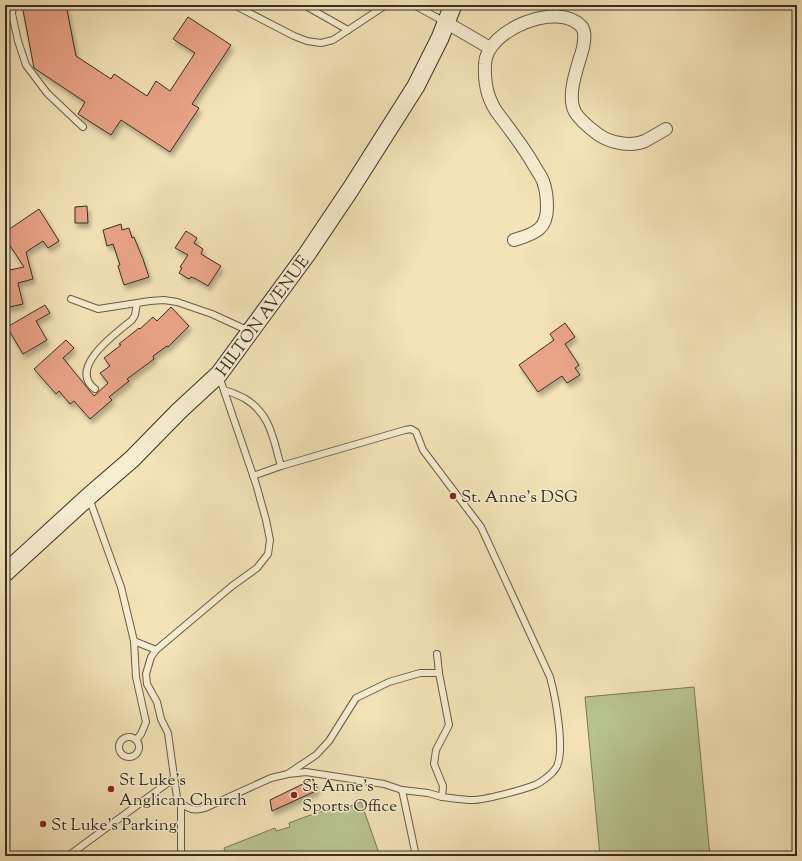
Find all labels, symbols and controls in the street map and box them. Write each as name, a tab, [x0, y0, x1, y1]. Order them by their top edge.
street label: HILTON AVENUE	[211, 251, 316, 382]
place label: St. Anne's DSG	[461, 486, 578, 510]
marker: St. Anne's DSG	[448, 491, 458, 501]
place label: St Luke's Anglican Church	[119, 769, 247, 813]
place label: St Anne's Sports Office	[302, 775, 397, 819]
marker: St Luke's Anglican Church	[106, 784, 116, 794]
marker: St Anne's Sports Office	[289, 790, 299, 800]
place label: St Luke's Parking	[51, 814, 177, 838]
marker: St Luke's Parking	[38, 819, 48, 829]

